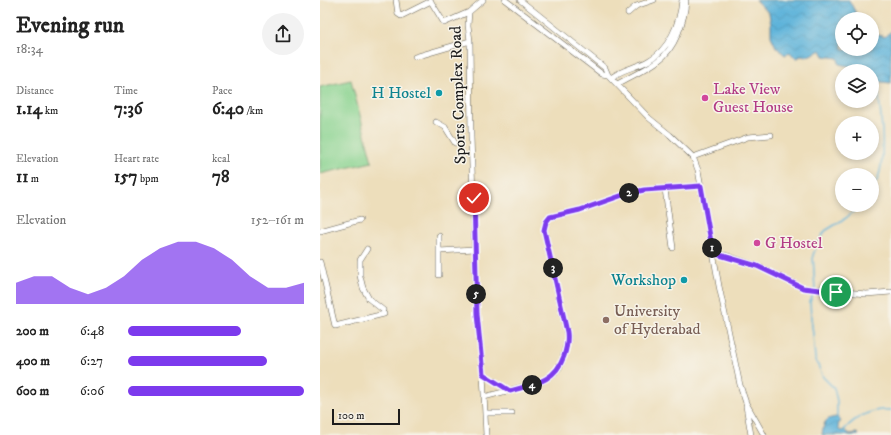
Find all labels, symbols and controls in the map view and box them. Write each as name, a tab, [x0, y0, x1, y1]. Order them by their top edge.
text: Evening run	[16, 12, 124, 39]
map controls	[835, 12, 879, 212]
button: locate	[835, 12, 879, 56]
button: share	[262, 13, 304, 55]
street label: Sports Complex Road	[446, 26, 470, 164]
text: 18:34	[16, 41, 43, 57]
button: layers	[835, 64, 879, 108]
place label: Lake View Guest House	[713, 79, 793, 117]
place label: H Hostel	[371, 83, 431, 103]
text: Distance	[16, 84, 54, 98]
text: Time	[114, 84, 138, 98]
text: Pace	[212, 84, 232, 98]
marker: H Hostel	[434, 88, 444, 98]
marker: Lake View Guest House	[700, 93, 710, 103]
text: 1.14	[16, 98, 42, 120]
text: 7:36	[114, 98, 143, 120]
text: 6:40	[212, 98, 244, 120]
text: km	[42, 104, 58, 118]
text: /km	[244, 104, 263, 118]
button: +	[835, 116, 879, 160]
text: Elevation	[16, 152, 59, 166]
text: Heart rate	[114, 152, 159, 166]
text: kcal	[212, 152, 230, 166]
text: 11	[16, 166, 28, 188]
text: 157	[114, 166, 138, 188]
text: 78	[212, 166, 229, 188]
button: −	[835, 168, 879, 212]
text: m	[28, 172, 39, 186]
text: bpm	[138, 172, 159, 186]
pin	[457, 181, 491, 215]
pin: 2	[619, 183, 639, 203]
text: 2	[626, 186, 632, 200]
icon: check	[463, 187, 485, 209]
text: Elevation	[16, 212, 66, 228]
text: 152–161 m	[251, 212, 304, 228]
place label: G Hostel	[765, 233, 823, 253]
pin: 1	[702, 238, 722, 258]
marker: G Hostel	[752, 238, 762, 248]
text: 1	[710, 241, 714, 255]
pin: 3	[543, 258, 563, 278]
text: 3	[551, 261, 555, 275]
place label: Workshop	[610, 270, 676, 290]
marker: Workshop	[679, 275, 689, 285]
pin	[819, 275, 853, 309]
icon: arrive	[825, 281, 847, 303]
pin: 5	[466, 284, 486, 304]
text: 5	[473, 287, 479, 301]
place label: University of Hyderabad	[614, 301, 700, 339]
marker: University of Hyderabad	[601, 315, 611, 325]
text: 200 m	[16, 323, 49, 339]
text: 6:48	[80, 323, 104, 339]
text: 400 m	[16, 353, 50, 369]
text: 6:27	[80, 353, 103, 369]
pin: 4	[522, 375, 542, 395]
text: 4	[529, 378, 535, 392]
text: 600 m	[16, 383, 49, 399]
text: 6:06	[80, 383, 104, 399]
scale bar	[332, 407, 400, 426]
text: 100 m	[338, 409, 364, 423]

